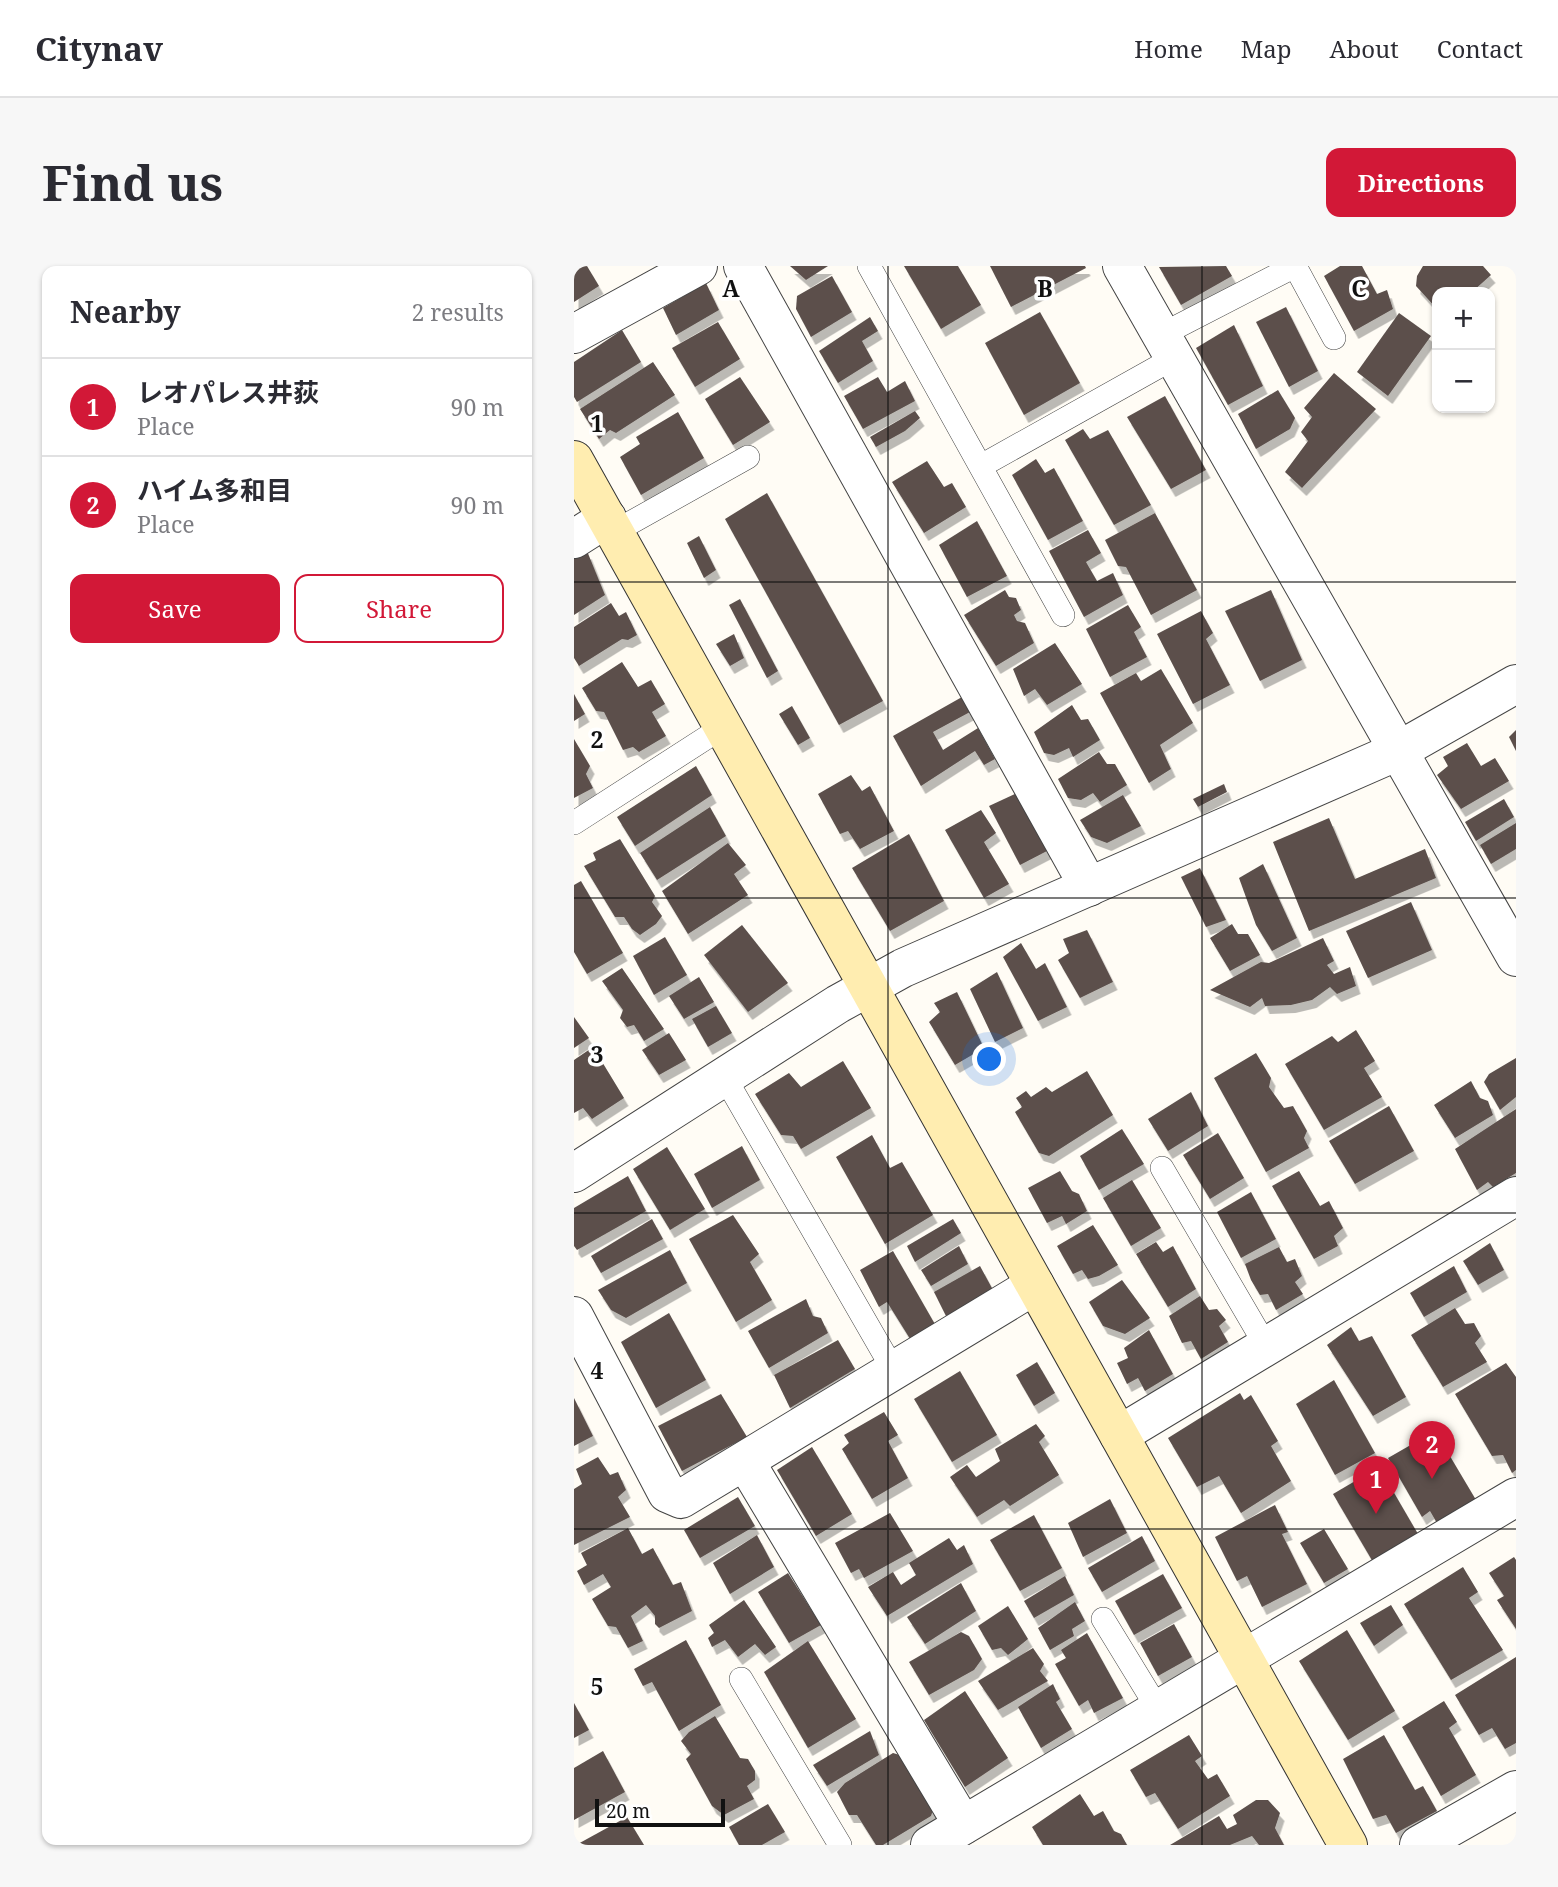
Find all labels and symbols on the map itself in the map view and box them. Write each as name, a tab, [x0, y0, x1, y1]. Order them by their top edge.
text: A	[722, 272, 740, 304]
text: B	[1037, 272, 1053, 304]
text: C	[1351, 272, 1367, 304]
text: 1	[591, 407, 604, 439]
text: 2	[591, 723, 604, 755]
text: 3	[591, 1038, 604, 1070]
your location	[972, 1042, 1006, 1076]
text: 4	[591, 1354, 604, 1386]
pin: 2	[1409, 1421, 1455, 1479]
pin: 1	[1353, 1456, 1399, 1514]
text: 5	[591, 1670, 604, 1702]
scale bar	[595, 1796, 724, 1828]

